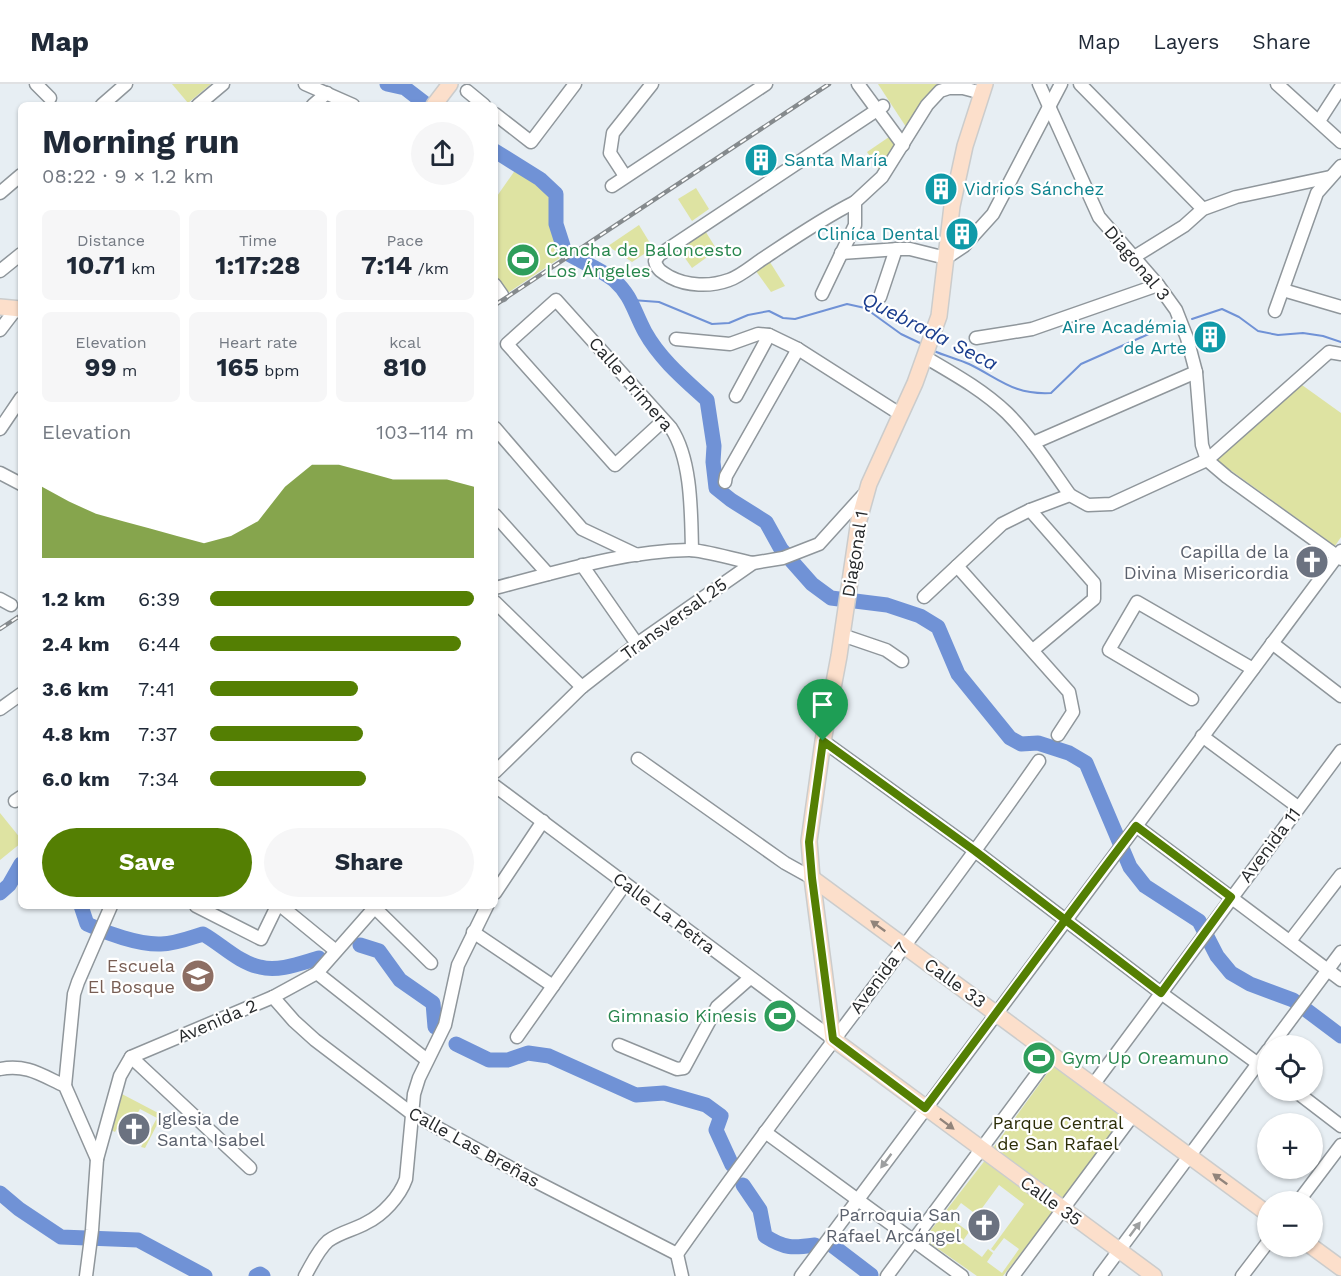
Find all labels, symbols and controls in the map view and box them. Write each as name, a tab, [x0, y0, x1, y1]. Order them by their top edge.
text: Map	[30, 25, 89, 58]
text: Map	[1077, 29, 1120, 54]
text: Layers	[1153, 29, 1219, 54]
text: Share	[1252, 29, 1311, 54]
text: Morning run	[42, 122, 239, 161]
button: share	[411, 122, 474, 185]
building icon: Santa María	[743, 142, 779, 178]
place label: Santa María	[784, 149, 888, 170]
text: 08:22 · 9 × 1.2 km	[42, 164, 214, 188]
building icon: Vidrios Sánchez	[923, 171, 959, 207]
place label: Vidrios Sánchez	[964, 178, 1104, 199]
building icon: Cliníca Dental	[944, 216, 980, 252]
street label: Diagonal 3	[1100, 221, 1175, 304]
place label: Cliníca Dental	[817, 223, 939, 244]
text: Distance	[77, 231, 145, 250]
text: Time	[239, 231, 277, 250]
text: Pace	[386, 231, 424, 250]
place label: Cancha de Baloncesto Los Ángeles	[546, 239, 742, 281]
sports icon: Cancha de Baloncesto Los Ángeles	[505, 242, 541, 278]
text: 10.71	[66, 250, 126, 280]
text: 1:17:28	[215, 250, 301, 280]
text: 7:14	[361, 250, 412, 280]
text: km	[126, 259, 156, 278]
text: /km	[412, 259, 449, 278]
water label: Quebrada Seca	[858, 287, 1002, 375]
place label: Aire Académia de Arte	[1062, 316, 1187, 358]
building icon: Aire Académia de Arte	[1192, 319, 1228, 355]
street label: Calle Primera	[585, 332, 678, 435]
text: Elevation	[75, 333, 147, 352]
text: Heart rate	[218, 333, 298, 352]
text: kcal	[389, 333, 421, 352]
text: 99	[85, 352, 117, 382]
text: 165	[216, 352, 259, 382]
text: 810	[383, 352, 427, 382]
text: m	[117, 361, 137, 380]
text: bpm	[259, 361, 300, 380]
text: Elevation	[42, 420, 131, 444]
text: 103–114 m	[376, 420, 474, 444]
street label: Diagonal 1	[837, 509, 872, 599]
place label: Capilla de la Divina Misericordia	[1124, 541, 1289, 583]
church icon: Capilla de la Divina Misericordia	[1294, 544, 1330, 580]
street label: Transversal 25	[617, 573, 731, 664]
text: 1.2 km	[42, 587, 105, 611]
text: 6:39	[138, 587, 180, 611]
text: 2.4 km	[42, 632, 110, 656]
text: 6:44	[138, 632, 181, 656]
text: 3.6 km	[42, 677, 109, 701]
text: 7:41	[138, 677, 175, 701]
pin	[797, 679, 848, 741]
icon: arrive	[806, 688, 839, 721]
text: 4.8 km	[42, 722, 110, 746]
text: 7:37	[138, 722, 177, 746]
text: 6.0 km	[42, 767, 110, 791]
text: 7:34	[138, 767, 179, 791]
street label: Avenida 11	[1235, 803, 1304, 886]
button: Save	[42, 828, 252, 897]
button: Share	[264, 828, 474, 897]
street label: Calle La Petra	[609, 867, 720, 958]
one-way arrow	[870, 921, 885, 933]
street label: Avenida 7	[845, 938, 912, 1017]
street label: Calle 33	[920, 953, 990, 1012]
place label: Escuela El Bosque	[88, 955, 175, 997]
school or university icon: Escuela El Bosque	[180, 958, 216, 994]
street label: Avenida 2	[174, 994, 260, 1047]
sports icon: Gimnasio Kinesis	[762, 998, 798, 1034]
place label: Gimnasio Kinesis	[608, 1005, 757, 1026]
map controls	[1257, 1035, 1323, 1257]
button: locate	[1257, 1035, 1323, 1101]
sports icon: Gym Up Oreamuno	[1021, 1040, 1057, 1076]
place label: Gym Up Oreamuno	[1062, 1047, 1229, 1068]
street label: Calle Las Breñas	[405, 1102, 543, 1191]
place label: Iglesia de Santa Isabel	[157, 1108, 266, 1150]
church icon: Iglesia de Santa Isabel	[116, 1111, 152, 1147]
park label: Parque Central de San Rafael	[992, 1112, 1124, 1154]
button: +	[1257, 1113, 1323, 1179]
one-way arrow	[940, 1118, 955, 1130]
one-way arrow	[880, 1154, 892, 1169]
street label: Calle 35	[1016, 1171, 1086, 1230]
one-way arrow	[1213, 1174, 1228, 1186]
button: −	[1257, 1191, 1323, 1257]
place label: Parroquia San Rafael Arcángel	[826, 1204, 961, 1246]
church icon: Parroquia San Rafael Arcángel	[966, 1207, 1002, 1243]
one-way arrow	[1129, 1221, 1141, 1237]

